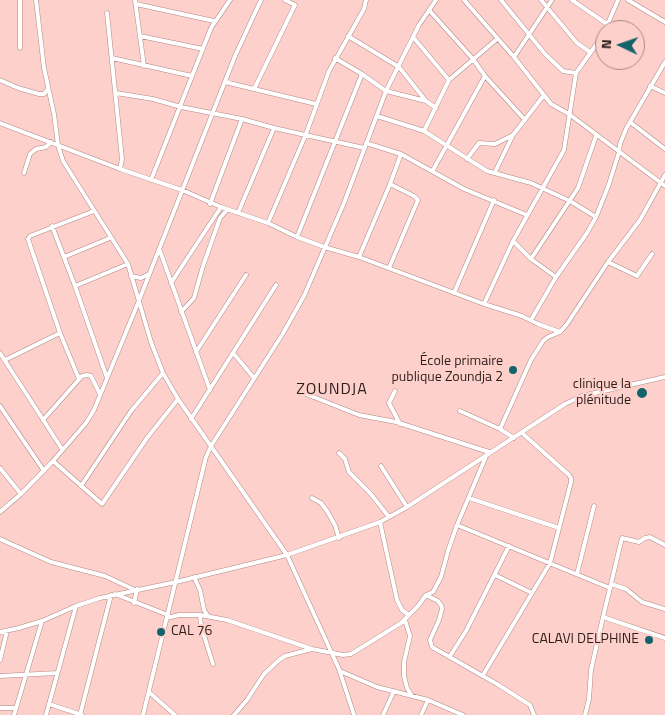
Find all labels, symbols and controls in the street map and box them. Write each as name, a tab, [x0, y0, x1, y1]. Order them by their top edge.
north arrow	[595, 20, 645, 70]
text: N	[595, 39, 616, 50]
place label: École primaire publique Zoundja 2	[391, 354, 503, 387]
marker: École primaire publique Zoundja 2	[507, 364, 519, 376]
place label: clinique la plénitude	[573, 377, 631, 410]
district label: ZOUNDJA	[295, 380, 369, 400]
marker: clinique la plénitude	[635, 386, 649, 400]
place label: CAL 76	[171, 624, 212, 640]
marker: CAL 76	[155, 626, 167, 638]
place label: CALAVI DELPHINE	[532, 632, 639, 648]
marker: CALAVI DELPHINE	[643, 634, 655, 646]

